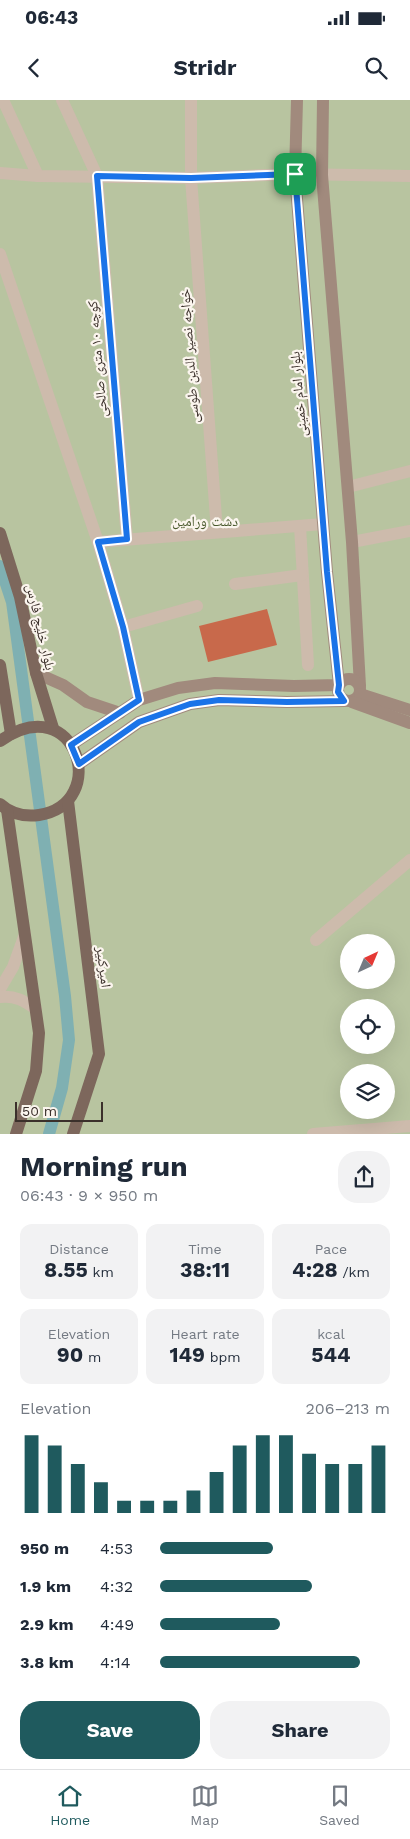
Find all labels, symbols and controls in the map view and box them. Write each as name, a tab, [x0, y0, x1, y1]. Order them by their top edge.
text: 06:43	[25, 6, 78, 29]
icon: back	[20, 54, 48, 82]
icon: search	[362, 54, 390, 82]
text: Stridr	[174, 55, 236, 80]
pin	[274, 153, 316, 195]
icon: arrive	[281, 160, 309, 188]
street label: خواجه نصیر الدین طوسی	[176, 288, 203, 424]
street label: کوچه ۱۰ متری صالحی	[84, 300, 111, 418]
street label: بلوار امام خمینی	[286, 350, 312, 437]
park label: دشت ورامین	[172, 513, 238, 530]
street label: بلوار خلیج فارس	[21, 582, 59, 672]
north arrow	[340, 934, 395, 989]
map controls	[340, 934, 395, 1119]
street label: امیرکبیر	[92, 945, 114, 988]
button: locate	[340, 999, 395, 1054]
button: layers	[340, 1064, 395, 1119]
scale bar	[15, 1099, 102, 1122]
text: 50 m	[22, 1103, 57, 1119]
text: Morning run	[20, 1150, 188, 1183]
button: share	[338, 1151, 390, 1203]
text: 06:43 · 9 × 950 m	[20, 1186, 158, 1205]
text: Distance	[49, 1241, 109, 1257]
text: Time	[188, 1241, 222, 1257]
text: Pace	[315, 1241, 347, 1257]
text: 8.55	[44, 1257, 88, 1282]
text: 38:11	[180, 1257, 230, 1282]
text: 4:28	[292, 1257, 338, 1282]
text: km	[88, 1264, 114, 1280]
text: /km	[338, 1264, 370, 1280]
text: Elevation	[48, 1326, 110, 1342]
text: Heart rate	[170, 1326, 240, 1342]
text: kcal	[317, 1326, 345, 1342]
text: 90	[57, 1342, 83, 1367]
text: 149	[169, 1342, 205, 1367]
text: 544	[311, 1342, 351, 1367]
text: m	[83, 1349, 101, 1365]
text: bpm	[205, 1349, 241, 1365]
text: Elevation	[20, 1399, 91, 1418]
text: 206–213 m	[305, 1399, 390, 1418]
text: 950 m	[20, 1539, 69, 1558]
text: 4:53	[100, 1539, 133, 1558]
text: 1.9 km	[20, 1577, 71, 1596]
text: 4:32	[100, 1577, 133, 1596]
text: 2.9 km	[20, 1615, 74, 1634]
text: 4:49	[100, 1615, 134, 1634]
text: 3.8 km	[20, 1653, 74, 1672]
text: 4:14	[100, 1653, 131, 1672]
button: Save	[20, 1701, 200, 1759]
button: Share	[210, 1701, 390, 1759]
tab: Home	[50, 1782, 90, 1828]
tab: Map	[190, 1782, 219, 1828]
tab: Saved	[319, 1782, 360, 1828]

